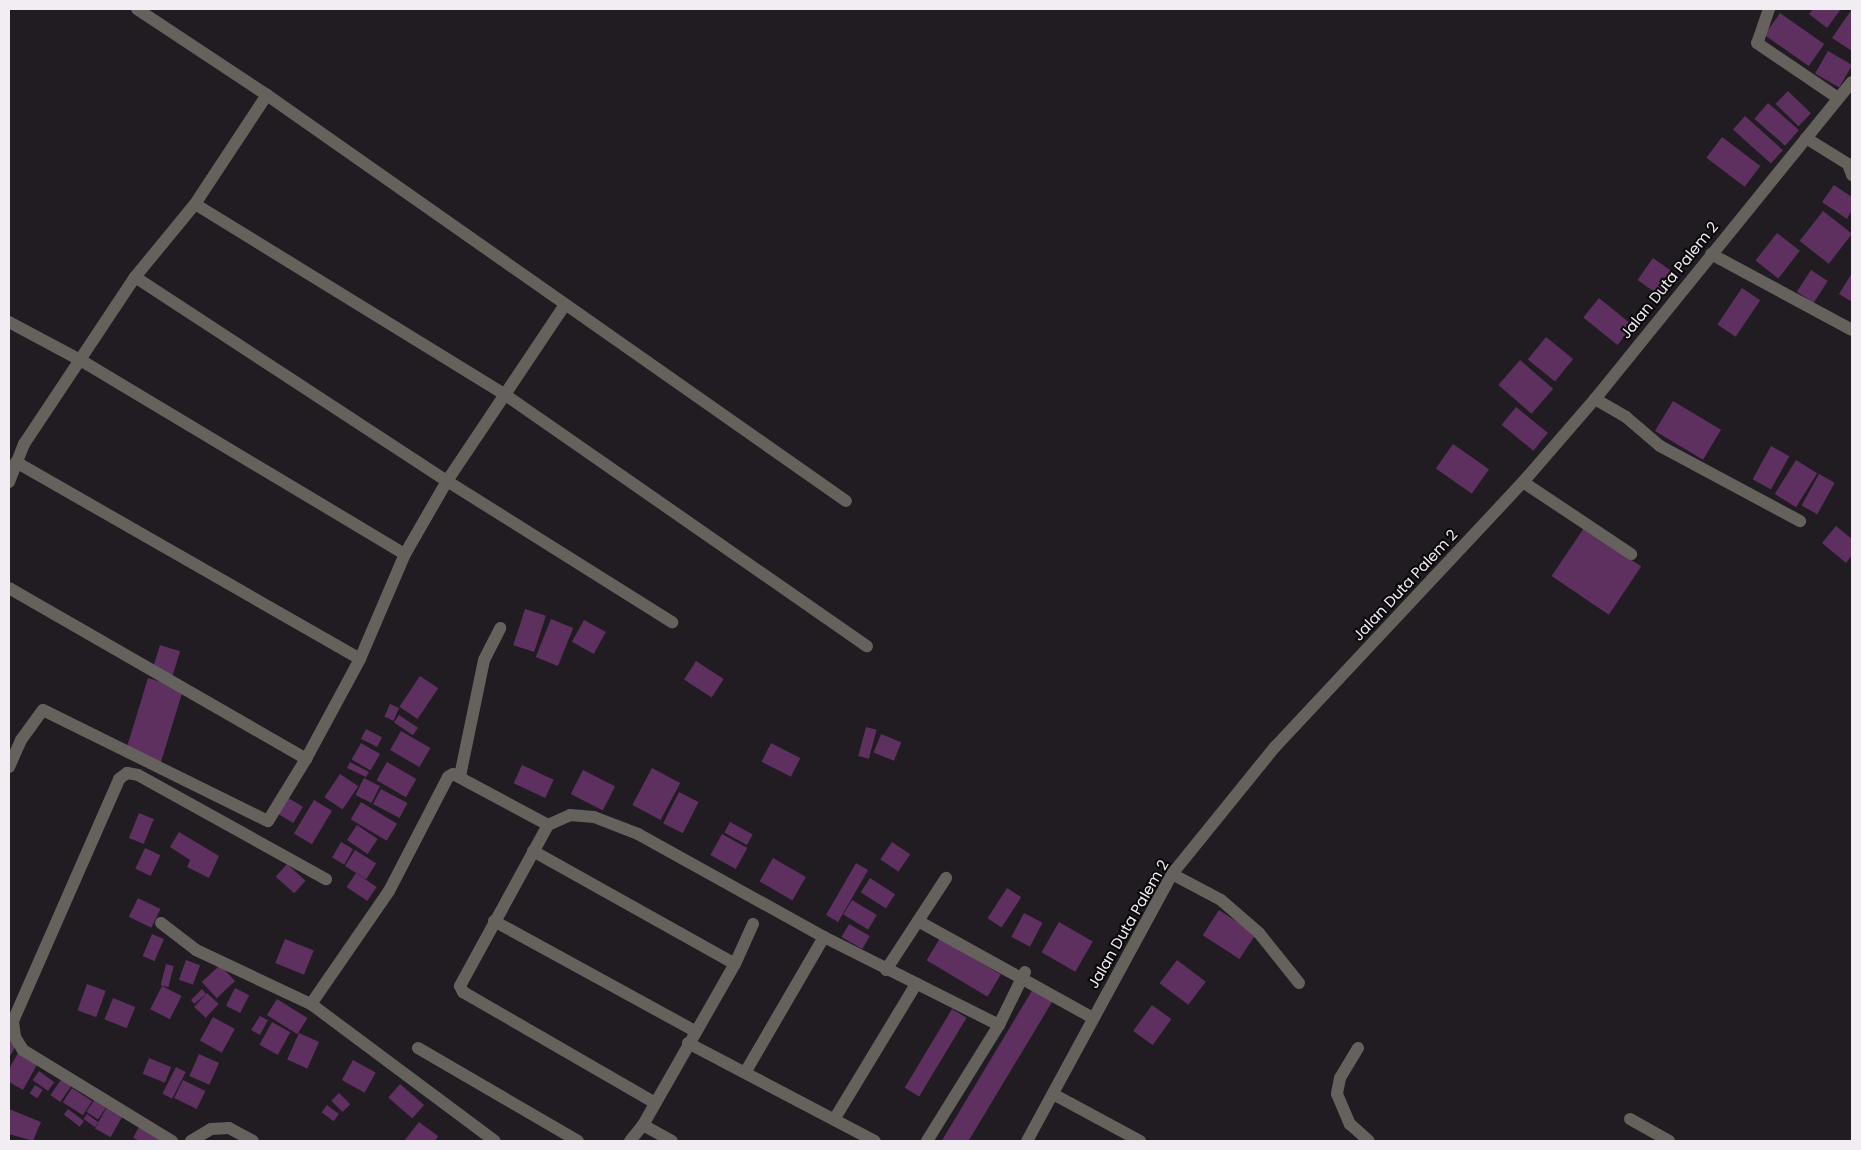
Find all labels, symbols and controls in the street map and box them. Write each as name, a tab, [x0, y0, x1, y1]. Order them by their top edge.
street label: Jalan Duta Palem 2	[1616, 218, 1722, 342]
street label: Jalan Duta Palem 2	[1349, 526, 1461, 644]
street label: Jalan Duta Palem 2	[1084, 857, 1172, 991]

